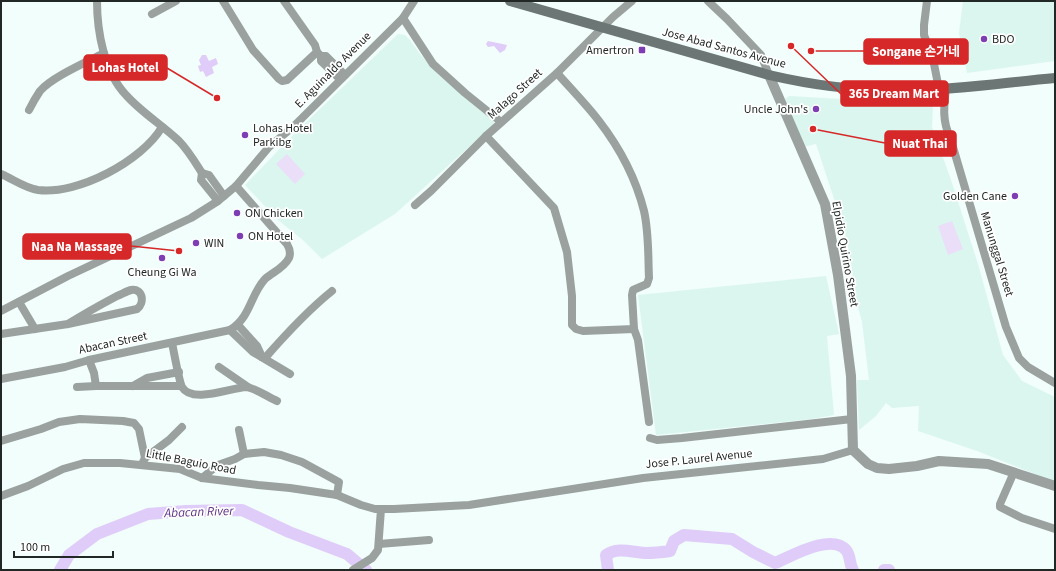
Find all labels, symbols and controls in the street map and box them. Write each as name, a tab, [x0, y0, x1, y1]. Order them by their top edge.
street label: Jose Abad Santos Avenue	[660, 23, 788, 73]
street label: E. Aguinaldo Avenue	[291, 28, 375, 112]
place label: BDO	[992, 31, 1014, 48]
marker: BDO	[979, 34, 989, 44]
callout: Songane 손가네	[864, 39, 968, 64]
place label: Amertron	[586, 42, 634, 59]
text: Songane 손가네	[872, 43, 960, 61]
marker: Amertron	[637, 45, 647, 55]
callout: Lohas Hotel	[84, 55, 167, 80]
text: Lohas Hotel	[91, 59, 159, 77]
street label: Malago Street	[484, 65, 546, 123]
callout: 365 Dream Mart	[841, 81, 948, 106]
text: 365 Dream Mart	[849, 85, 939, 103]
place label: Uncle John's	[744, 101, 808, 118]
marker: Uncle John's	[811, 104, 821, 114]
place label: Lohas Hotel Parkibg	[253, 120, 312, 151]
marker: Lohas Hotel Parkibg	[240, 130, 250, 140]
callout: Nuat Thai	[885, 131, 956, 156]
text: Nuat Thai	[892, 135, 948, 153]
place label: Golden Cane	[943, 188, 1007, 205]
marker: Golden Cane	[1010, 191, 1020, 201]
street label: Elpidio Quirino Street	[827, 200, 863, 308]
place label: ON Chicken	[245, 205, 303, 222]
marker: ON Chicken	[232, 208, 242, 218]
street label: Manunggal Street	[976, 209, 1018, 299]
place label: ON Hotel	[248, 228, 293, 245]
marker: ON Hotel	[235, 231, 245, 241]
callout: Naa Na Massage	[23, 234, 131, 259]
place label: WIN	[204, 235, 224, 252]
text: Naa Na Massage	[31, 238, 123, 256]
marker: WIN	[191, 238, 201, 248]
marker: Cheung Gi Wa	[157, 253, 167, 263]
place label: Cheung Gi Wa	[128, 264, 196, 281]
street label: Abacan Street	[77, 327, 149, 359]
street label: Little Baguio Road	[145, 445, 237, 479]
street label: Jose P. Laurel Avenue	[645, 445, 753, 473]
water label: Abacan River	[163, 502, 234, 522]
scale bar	[14, 533, 113, 559]
text: 100 m	[20, 539, 50, 556]

